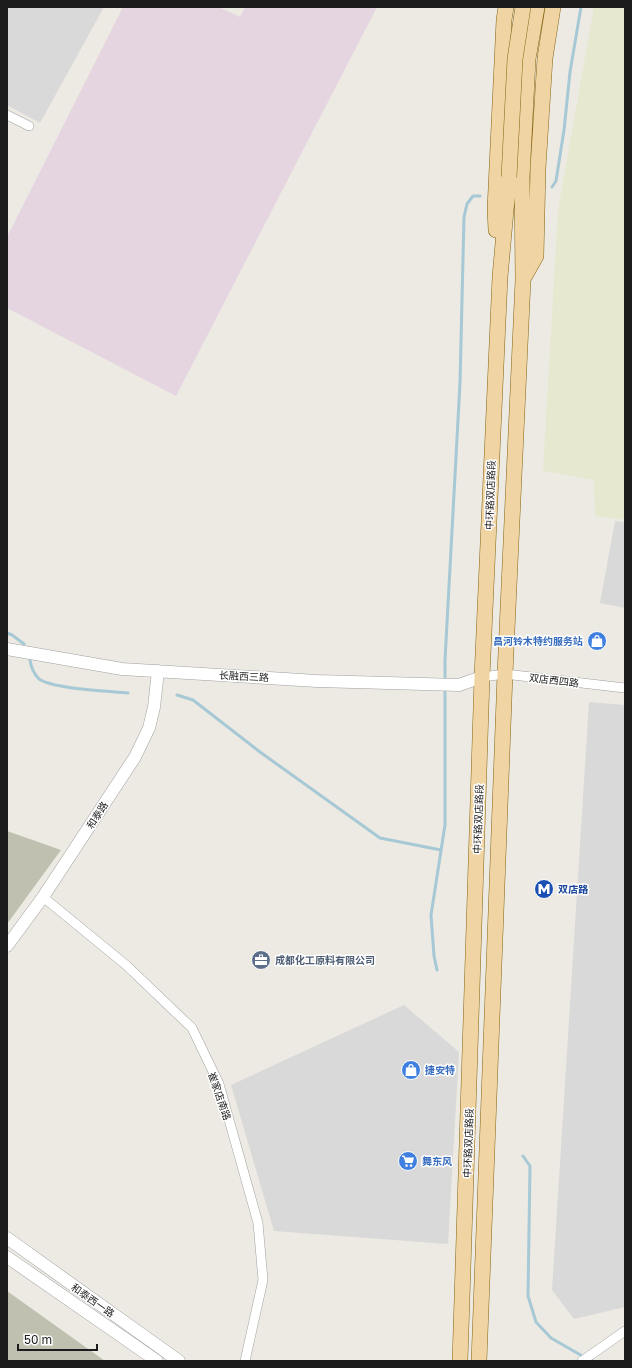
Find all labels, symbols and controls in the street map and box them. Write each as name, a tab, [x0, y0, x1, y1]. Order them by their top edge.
street label: 中环路双店路段	[483, 460, 497, 530]
shop icon: 昌河铃木特约服务站	[586, 630, 608, 652]
place label: 昌河铃木特约服务站	[493, 635, 583, 647]
street label: 长融西三路	[219, 669, 269, 683]
street label: 双店西四路	[528, 671, 580, 689]
street label: 中环路双店路段	[471, 784, 485, 854]
street label: 和泰路	[84, 799, 110, 831]
metro station icon: 双店路	[533, 878, 555, 900]
place label: 双店路	[558, 883, 589, 895]
office icon: 成都化工原料有限公司	[250, 949, 272, 971]
place label: 成都化工原料有限公司	[275, 954, 375, 966]
shop icon: 捷安特	[400, 1059, 422, 1081]
place label: 捷安特	[424, 1064, 455, 1076]
street label: 崔家店南路	[206, 1070, 234, 1122]
street label: 中环路双店路段	[461, 1108, 475, 1178]
supermarket icon: 舞东风	[397, 1150, 419, 1172]
place label: 舞东风	[422, 1155, 452, 1167]
street label: 和泰西一路	[69, 1281, 117, 1319]
scale bar	[18, 1326, 97, 1352]
text: 50 m	[24, 1332, 52, 1347]

